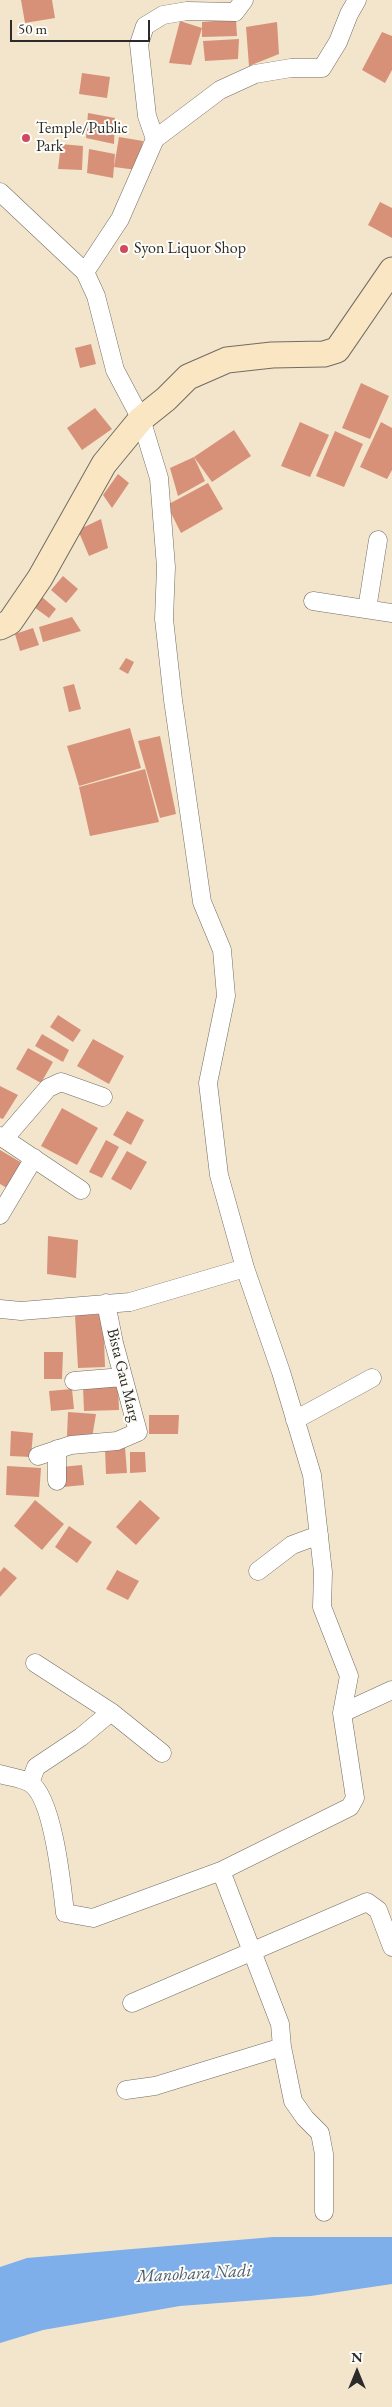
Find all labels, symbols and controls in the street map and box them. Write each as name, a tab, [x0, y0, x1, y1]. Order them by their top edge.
scale bar	[12, 10, 152, 42]
text: 50 m	[18, 19, 47, 38]
place label: Temple/Public Park	[36, 119, 128, 157]
marker: Temple/Public Park	[20, 132, 32, 144]
place label: Syon Liquor Shop	[134, 239, 246, 259]
marker: Syon Liquor Shop	[118, 243, 130, 255]
street label: Bista Gau Marg	[102, 1326, 144, 1424]
water label: Manohara Nadi	[136, 2260, 252, 2288]
north arrow	[332, 2347, 382, 2397]
text: N	[351, 2348, 363, 2366]

